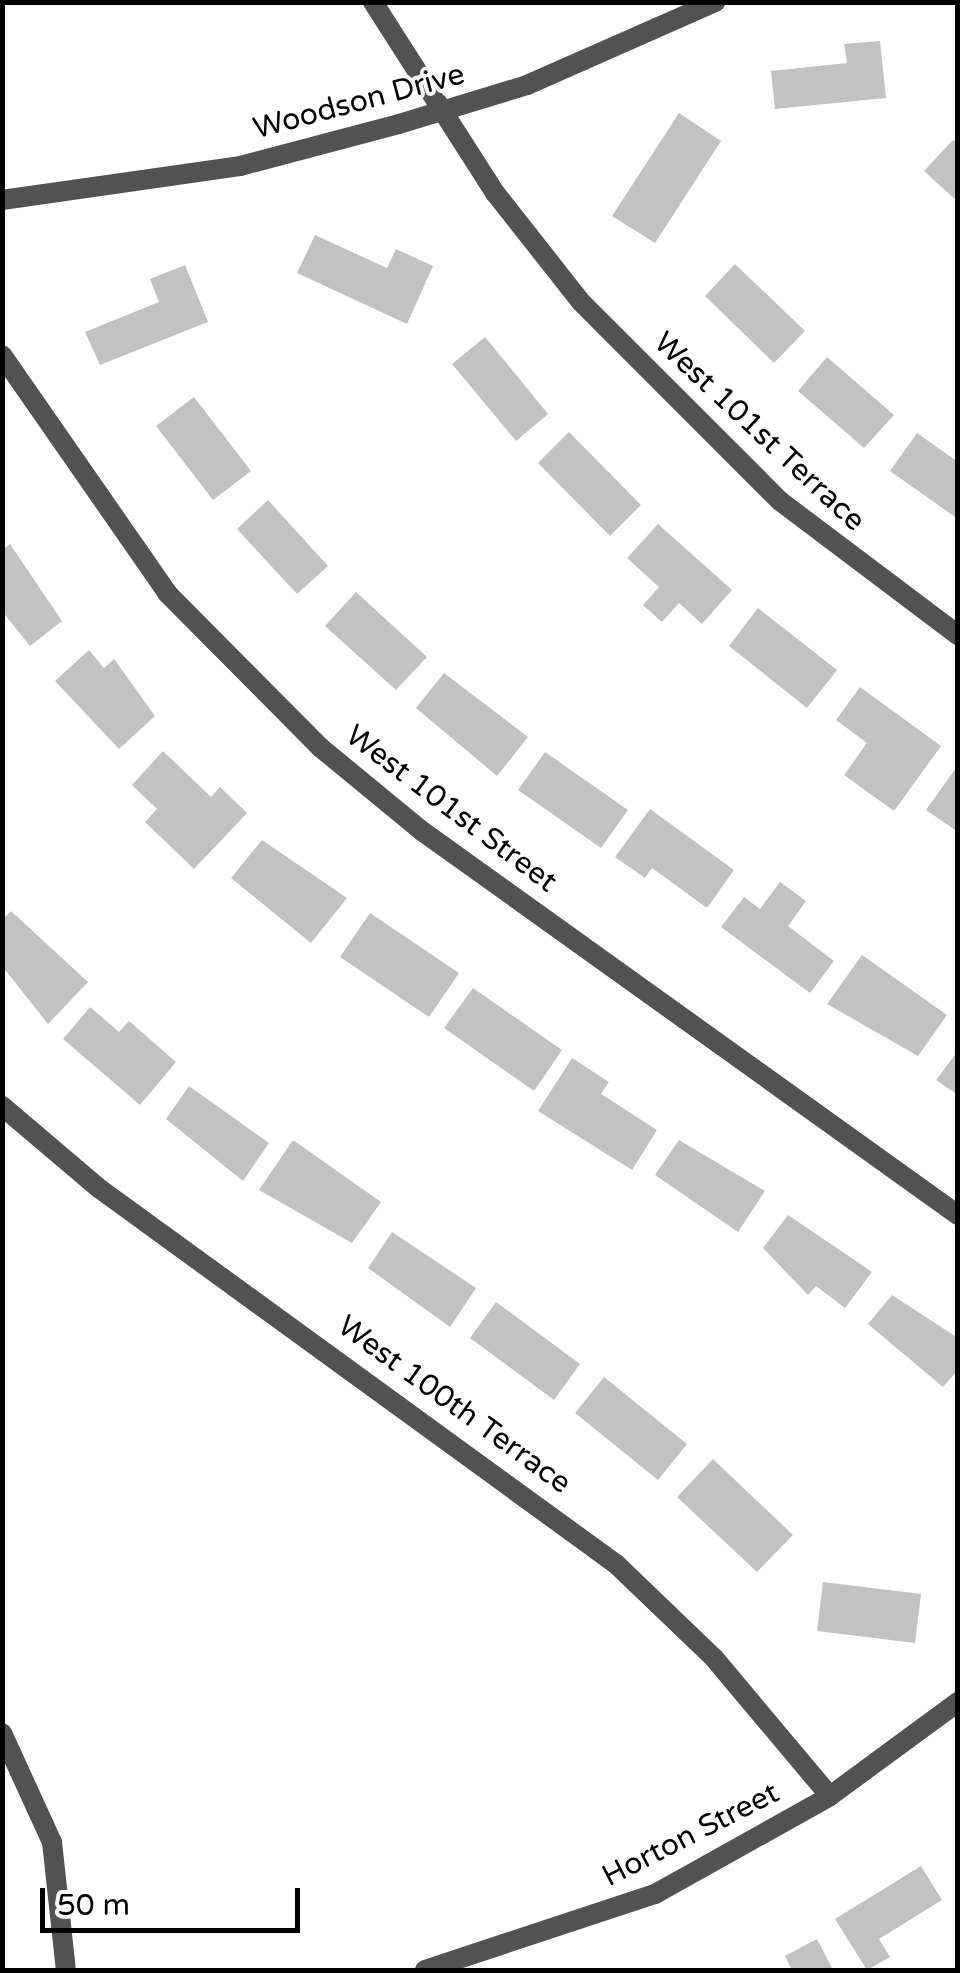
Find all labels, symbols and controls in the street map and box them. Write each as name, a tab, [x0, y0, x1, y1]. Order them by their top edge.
street label: Woodson Drive	[250, 57, 468, 147]
street label: West 101st Terrace	[646, 325, 872, 539]
street label: West 101st Street	[338, 718, 564, 900]
street label: West 100th Terrace	[330, 1308, 578, 1502]
street label: Horton Street	[597, 1775, 785, 1895]
scale bar	[45, 1868, 305, 1930]
text: 50 m	[57, 1887, 130, 1924]

